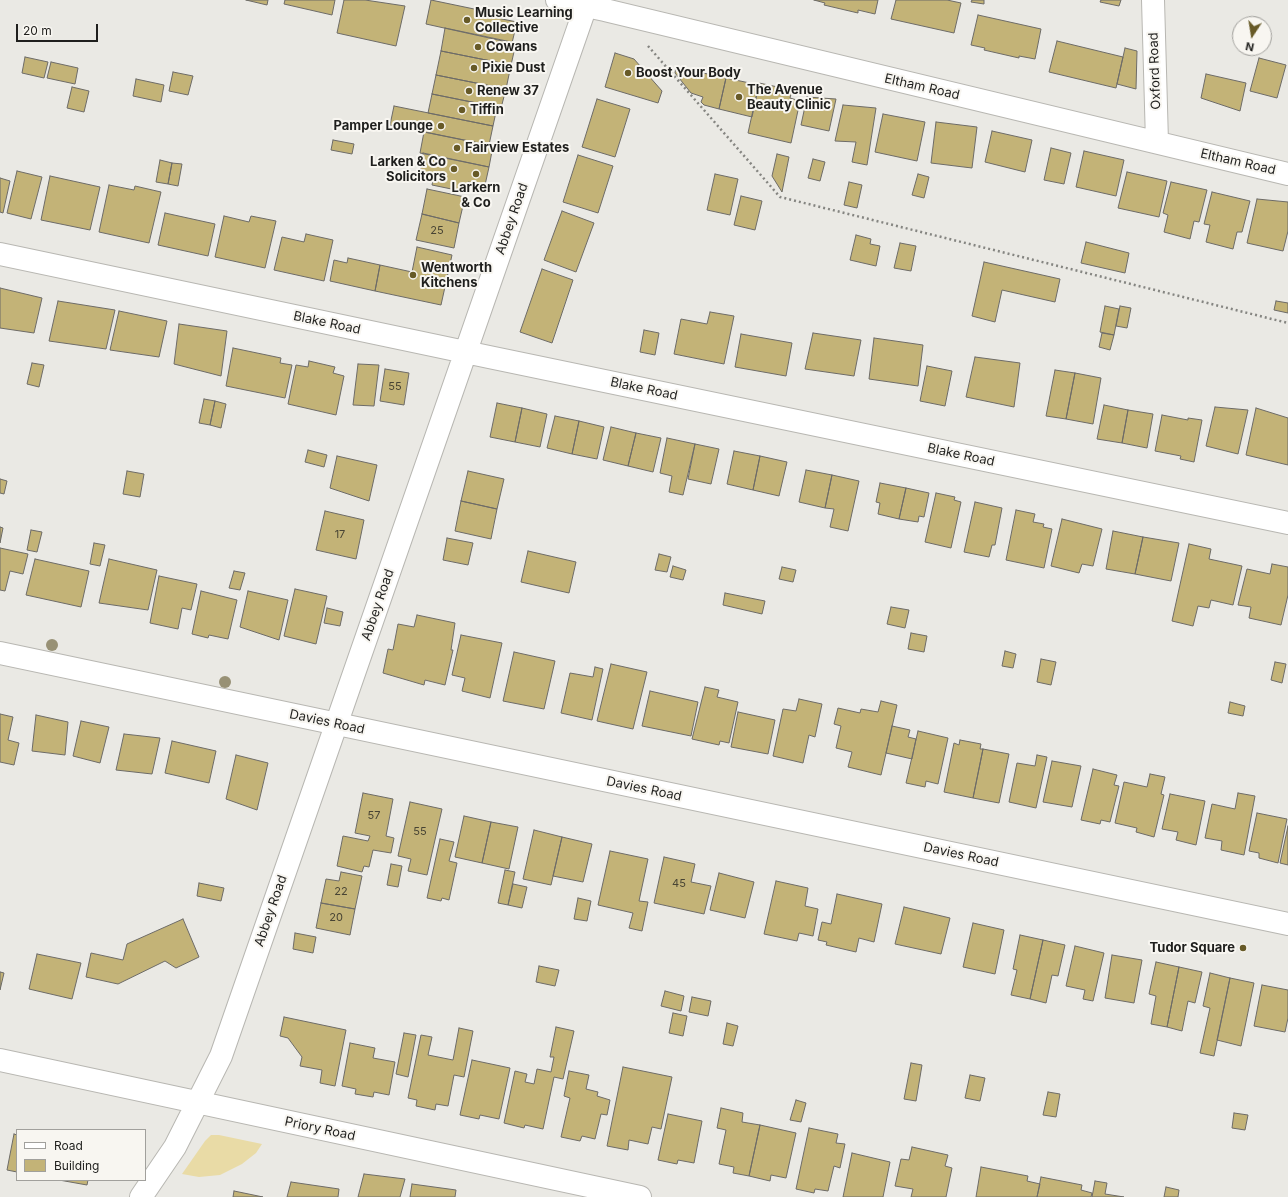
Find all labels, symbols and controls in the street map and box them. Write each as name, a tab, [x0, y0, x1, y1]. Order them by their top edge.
place label: Music Learning Collective	[475, 5, 573, 36]
marker: Music Learning Collective	[462, 15, 472, 25]
scale bar	[18, 16, 100, 42]
north arrow	[1232, 16, 1272, 56]
text: 20 m	[23, 23, 52, 38]
street label: Oxford Road	[1146, 32, 1164, 110]
place label: Cowans	[486, 39, 537, 55]
text: N	[1244, 39, 1255, 54]
marker: Cowans	[473, 42, 483, 52]
place label: Pixie Dust	[482, 60, 545, 76]
marker: Pixie Dust	[469, 63, 479, 73]
place label: Boost Your Body	[636, 65, 741, 81]
marker: Boost Your Body	[623, 68, 633, 78]
street label: Eltham Road	[883, 71, 961, 103]
place label: The Avenue Beauty Clinic	[747, 82, 831, 113]
place label: Renew 37	[477, 83, 539, 99]
marker: Renew 37	[464, 86, 474, 96]
marker: The Avenue Beauty Clinic	[734, 92, 744, 102]
place label: Tiffin	[470, 102, 504, 118]
marker: Tiffin	[457, 105, 467, 115]
place label: Pamper Lounge	[334, 118, 433, 134]
marker: Pamper Lounge	[436, 121, 446, 131]
place label: Fairview Estates	[465, 140, 569, 156]
marker: Fairview Estates	[452, 143, 462, 153]
street label: Eltham Road	[1199, 146, 1277, 178]
place label: Larken & Co Solicitors	[370, 154, 446, 185]
marker: Larken & Co Solicitors	[449, 164, 459, 174]
marker: Larkern & Co	[471, 169, 481, 179]
place label: Larkern & Co	[452, 180, 500, 211]
street label: Abbey Road	[492, 181, 532, 257]
house number: 25	[430, 224, 444, 238]
place label: Wentworth Kitchens	[421, 260, 492, 291]
marker: Wentworth Kitchens	[408, 270, 418, 280]
street label: Blake Road	[292, 308, 362, 338]
street label: Blake Road	[609, 374, 679, 404]
house number: 55	[388, 380, 402, 394]
street label: Blake Road	[926, 440, 996, 470]
house number: 17	[335, 528, 345, 542]
street label: Abbey Road	[358, 567, 398, 643]
street label: Davies Road	[288, 706, 366, 738]
street label: Davies Road	[605, 773, 683, 805]
house number: 57	[368, 809, 380, 823]
house number: 55	[413, 825, 427, 839]
street label: Davies Road	[922, 839, 1000, 871]
street label: Abbey Road	[251, 873, 291, 949]
house number: 45	[672, 877, 686, 891]
house number: 22	[334, 885, 348, 899]
house number: 20	[329, 911, 343, 925]
place label: Tudor Square	[1150, 940, 1235, 956]
marker: Tudor Square	[1238, 943, 1248, 953]
street label: Priory Road	[283, 1114, 357, 1144]
legend	[16, 1129, 146, 1181]
text: Road	[54, 1138, 83, 1153]
text: Building	[54, 1158, 99, 1173]

